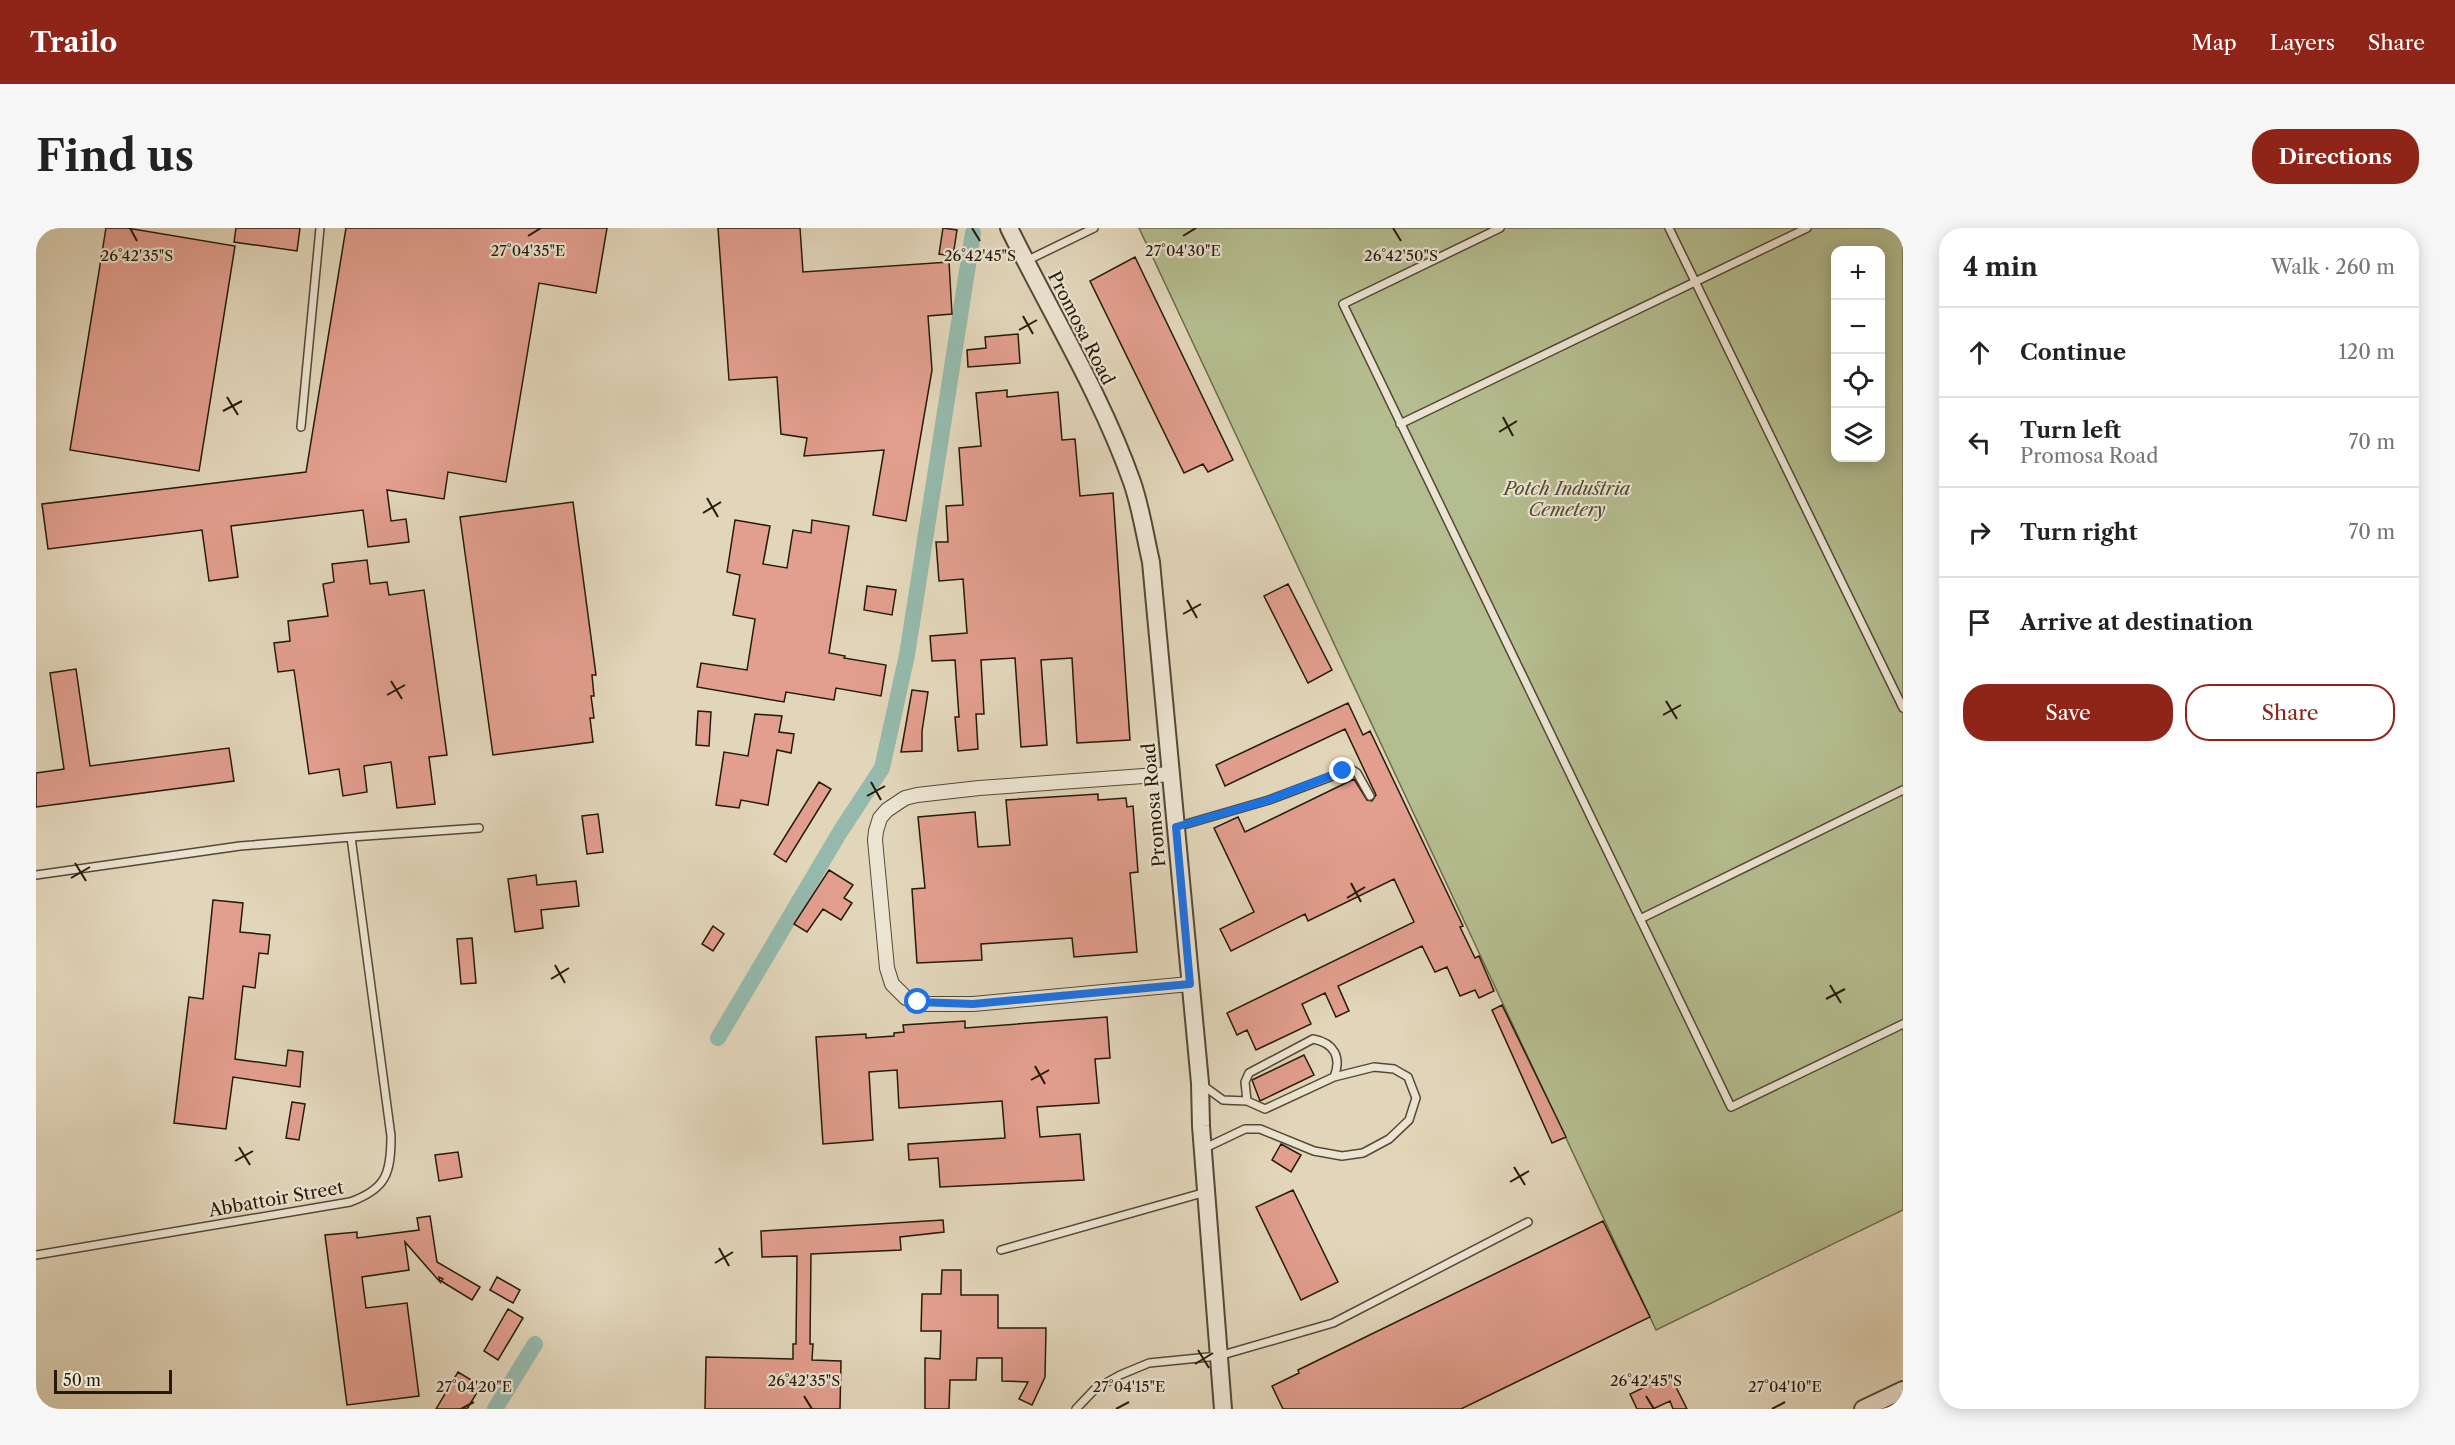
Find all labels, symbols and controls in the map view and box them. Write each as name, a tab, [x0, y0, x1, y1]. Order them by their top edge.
text: Trailo	[30, 25, 117, 59]
text: Map	[2192, 30, 2237, 55]
text: Layers	[2270, 30, 2335, 55]
text: Share	[2368, 30, 2425, 55]
button: Directions	[2252, 129, 2419, 184]
text: Find us	[36, 130, 194, 182]
text: 27°04'35"E	[491, 241, 565, 260]
text: 27°04'30"E	[1145, 241, 1221, 260]
text: 26°42'35"S	[101, 246, 173, 265]
text: 26°42'45"S	[944, 246, 1016, 265]
text: 26°42'50"S	[1364, 246, 1438, 265]
map controls	[1831, 246, 1885, 462]
button: +	[1831, 246, 1885, 300]
text: 4 min	[1963, 251, 2038, 283]
text: Walk · 260 m	[2271, 255, 2395, 279]
street label: Promosa Road	[1043, 268, 1119, 388]
button: −	[1831, 300, 1885, 354]
icon: ahead	[1963, 336, 1996, 369]
text: Continue	[2020, 339, 2126, 366]
text: 120 m	[2338, 340, 2395, 364]
button: locate	[1831, 354, 1885, 408]
button: layers	[1831, 408, 1885, 462]
text: Turn left	[2020, 417, 2121, 444]
icon: left	[1963, 426, 1996, 459]
text: 70 m	[2349, 430, 2395, 454]
text: Promosa Road	[2020, 444, 2158, 468]
park label: Potch Industria Cemetery	[1502, 478, 1631, 521]
icon: right	[1963, 516, 1996, 549]
text: Turn right	[2020, 519, 2138, 546]
text: 70 m	[2349, 520, 2395, 544]
icon: arrive	[1963, 606, 1996, 639]
text: Arrive at destination	[2020, 609, 2253, 636]
button: Save	[1963, 684, 2173, 741]
button: Share	[2185, 684, 2395, 741]
street label: Promosa Road	[1138, 742, 1170, 868]
route end	[1329, 757, 1355, 783]
route start	[904, 988, 930, 1014]
street label: Abbattoir Street	[206, 1176, 346, 1222]
scale bar	[54, 1367, 172, 1394]
text: 50 m	[63, 1370, 101, 1390]
text: 26°42'35"S	[768, 1371, 840, 1390]
text: 26°42'45"S	[1610, 1371, 1682, 1390]
text: 27°04'20"E	[436, 1377, 512, 1396]
text: 27°04'15"E	[1093, 1377, 1165, 1396]
text: 27°04'10"E	[1748, 1377, 1822, 1396]

